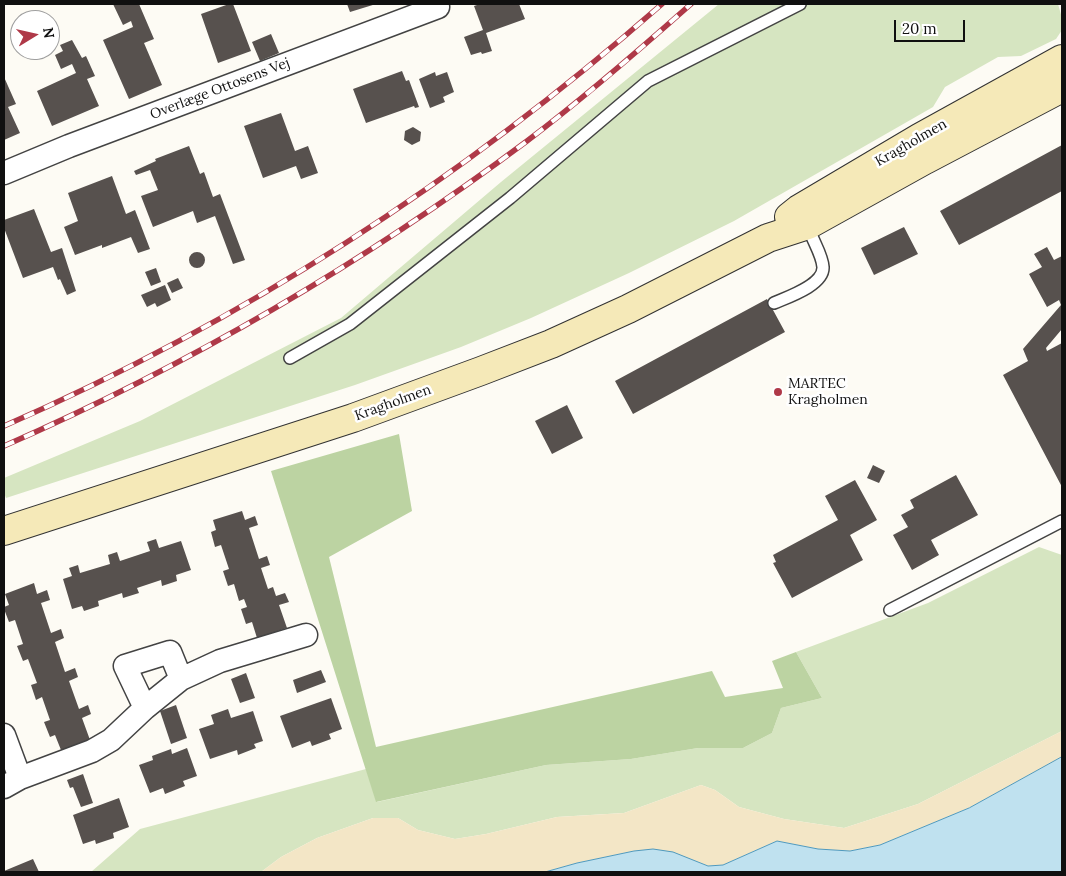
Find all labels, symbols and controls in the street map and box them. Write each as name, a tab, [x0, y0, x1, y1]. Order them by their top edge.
north arrow	[10, 10, 60, 60]
scale bar	[896, 10, 967, 42]
text: 20 m	[902, 19, 937, 38]
text: N	[39, 26, 59, 40]
street label: Overlæge Ottosens Vej	[148, 55, 292, 123]
street label: Kragholmen	[872, 116, 950, 170]
place label: MARTEC Kragholmen	[788, 376, 868, 408]
street label: Kragholmen	[353, 381, 433, 425]
marker: MARTEC Kragholmen	[772, 386, 784, 398]

